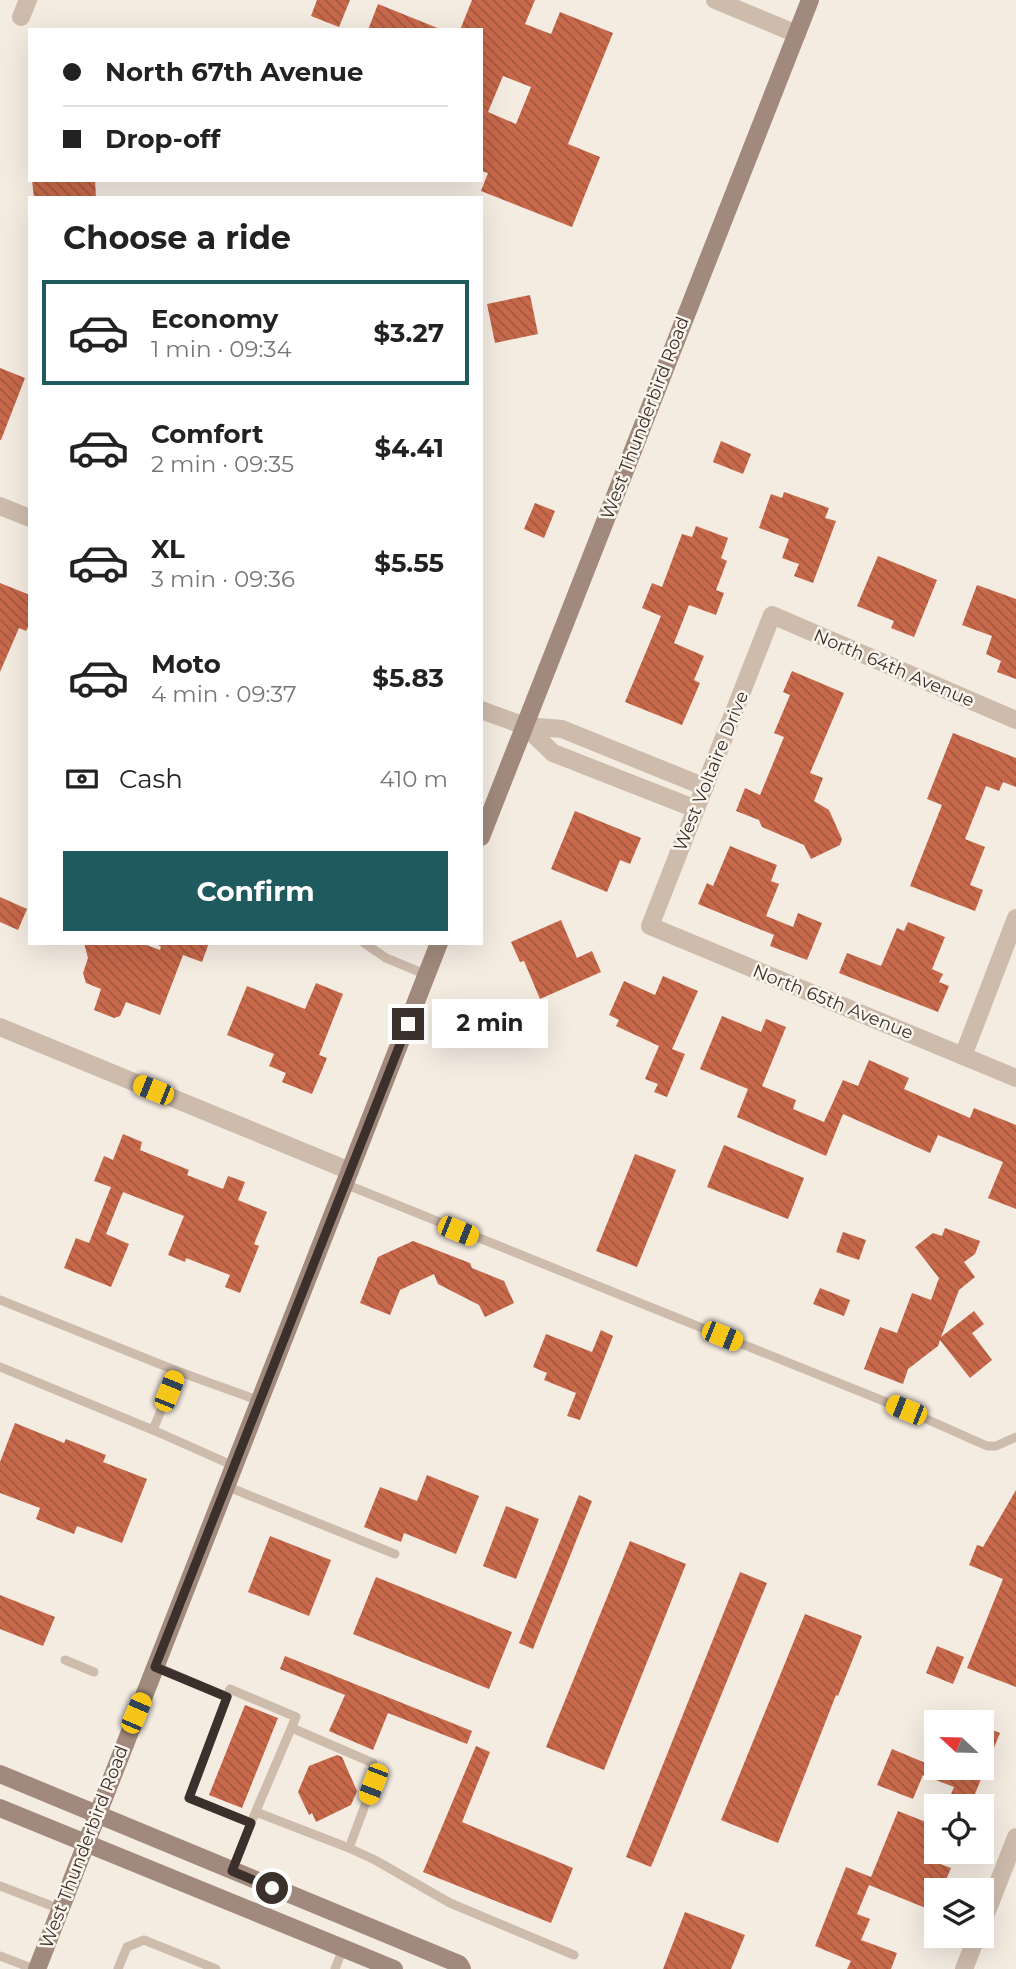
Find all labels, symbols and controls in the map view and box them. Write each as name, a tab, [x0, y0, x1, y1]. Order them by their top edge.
text: North 67th Avenue	[105, 56, 363, 88]
text: Drop-off	[105, 123, 220, 155]
text: Choose a ride	[63, 218, 291, 257]
icon: car	[67, 301, 130, 364]
text: Economy	[151, 303, 278, 335]
street label: West Thunderbird Road	[596, 313, 694, 523]
text: $3.27	[374, 317, 444, 349]
text: 1 min · 09:34	[151, 335, 292, 363]
icon: car	[67, 416, 130, 479]
text: Comfort	[151, 418, 263, 450]
text: $4.41	[374, 432, 444, 464]
text: 2 min · 09:35	[151, 450, 294, 478]
icon: car	[67, 531, 130, 594]
text: XL	[151, 533, 185, 565]
text: $5.55	[374, 547, 444, 579]
text: 3 min · 09:36	[151, 565, 295, 593]
street label: North 64th Avenue	[810, 624, 978, 712]
icon: car	[67, 646, 130, 709]
text: Moto	[151, 648, 221, 680]
text: $5.83	[372, 662, 444, 694]
text: 4 min · 09:37	[151, 680, 297, 708]
street label: West Voltaire Drive	[669, 688, 753, 854]
icon: cash	[63, 760, 101, 798]
text: Cash	[119, 763, 183, 795]
text: 410 m	[379, 765, 448, 793]
button: Confirm	[63, 851, 448, 931]
street label: North 65th Avenue	[750, 960, 916, 1044]
callout: 2 min	[432, 1000, 548, 1048]
route end	[392, 1008, 424, 1040]
text: 2 min	[456, 1009, 524, 1037]
car	[130, 1072, 177, 1108]
car	[435, 1213, 482, 1249]
car	[699, 1318, 746, 1354]
car	[152, 1368, 187, 1414]
car	[883, 1392, 930, 1428]
car	[119, 1690, 154, 1736]
north arrow	[924, 1710, 994, 1780]
map controls	[924, 1710, 994, 1948]
street label: West Thunderbird Road	[35, 1742, 133, 1952]
car	[356, 1761, 391, 1807]
button: locate	[924, 1794, 994, 1864]
route start	[256, 1872, 288, 1904]
button: layers	[924, 1878, 994, 1948]

